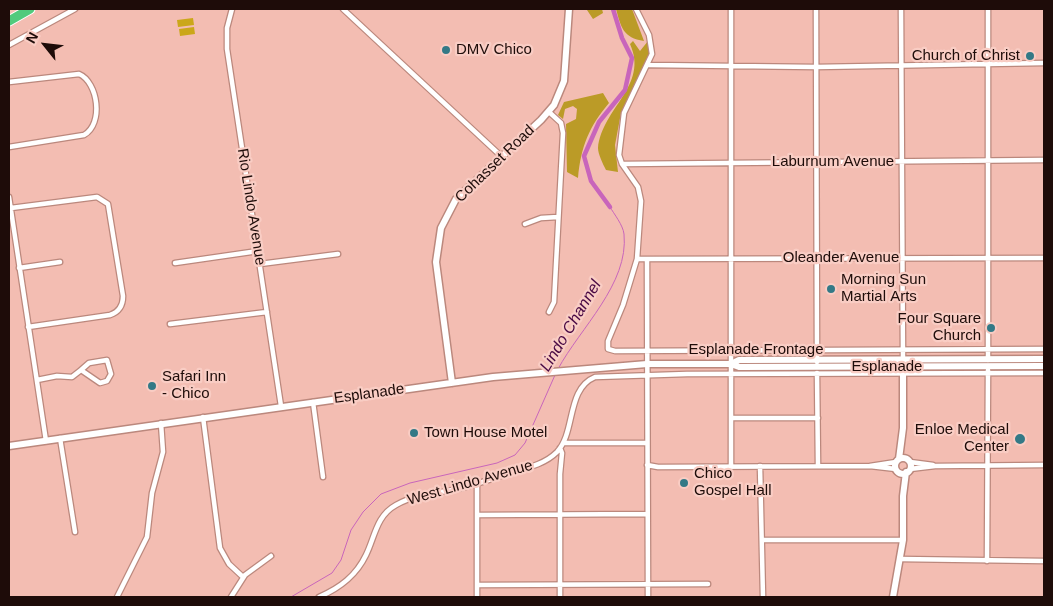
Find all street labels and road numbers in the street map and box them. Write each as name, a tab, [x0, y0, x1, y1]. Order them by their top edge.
street label: Cohasset Road	[452, 122, 538, 206]
street label: Rio Lindo Avenue	[233, 147, 269, 267]
street label: Laburnum Avenue	[772, 153, 894, 171]
street label: Oleander Avenue	[783, 249, 899, 267]
street label: Esplanade Frontage	[688, 341, 824, 359]
street label: Esplanade	[852, 358, 922, 376]
street label: Esplanade	[333, 380, 405, 408]
street label: West Lindo Avenue	[405, 456, 535, 510]

